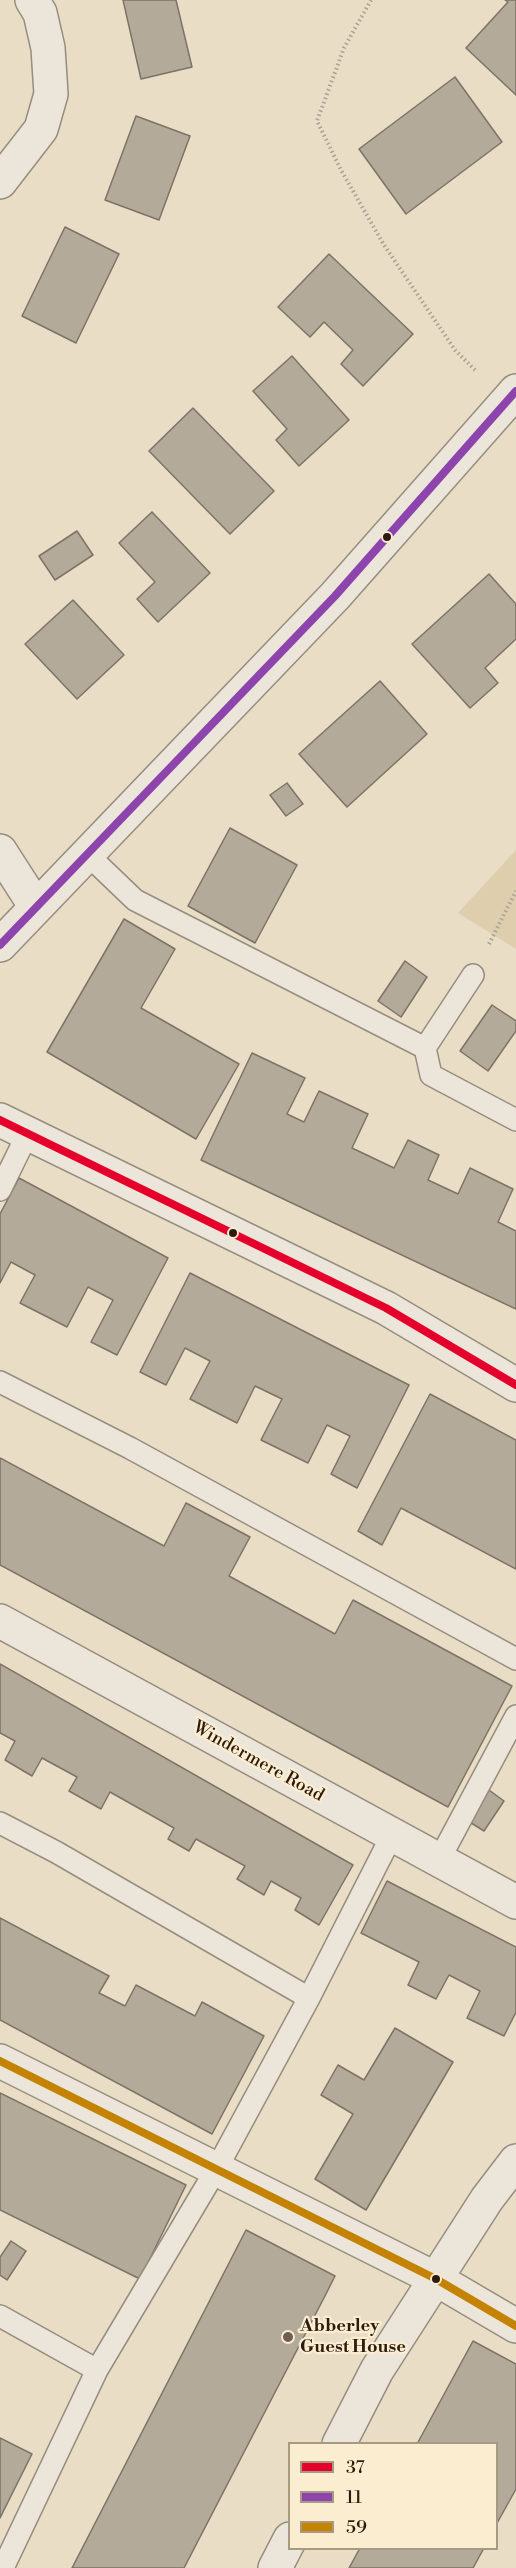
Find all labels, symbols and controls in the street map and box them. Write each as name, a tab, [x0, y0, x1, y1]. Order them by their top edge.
unlabelled marker	[381, 531, 393, 543]
unlabelled marker	[227, 1227, 239, 1239]
street label: Windermere Road	[189, 1717, 327, 1807]
unlabelled marker	[430, 2273, 442, 2285]
place label: Abberley Guest House	[300, 2316, 406, 2358]
marker: Abberley Guest House	[281, 2330, 295, 2344]
legend	[288, 2442, 498, 2550]
text: 37	[346, 2456, 365, 2479]
text: 11	[346, 2486, 362, 2509]
text: 59	[346, 2516, 367, 2539]

